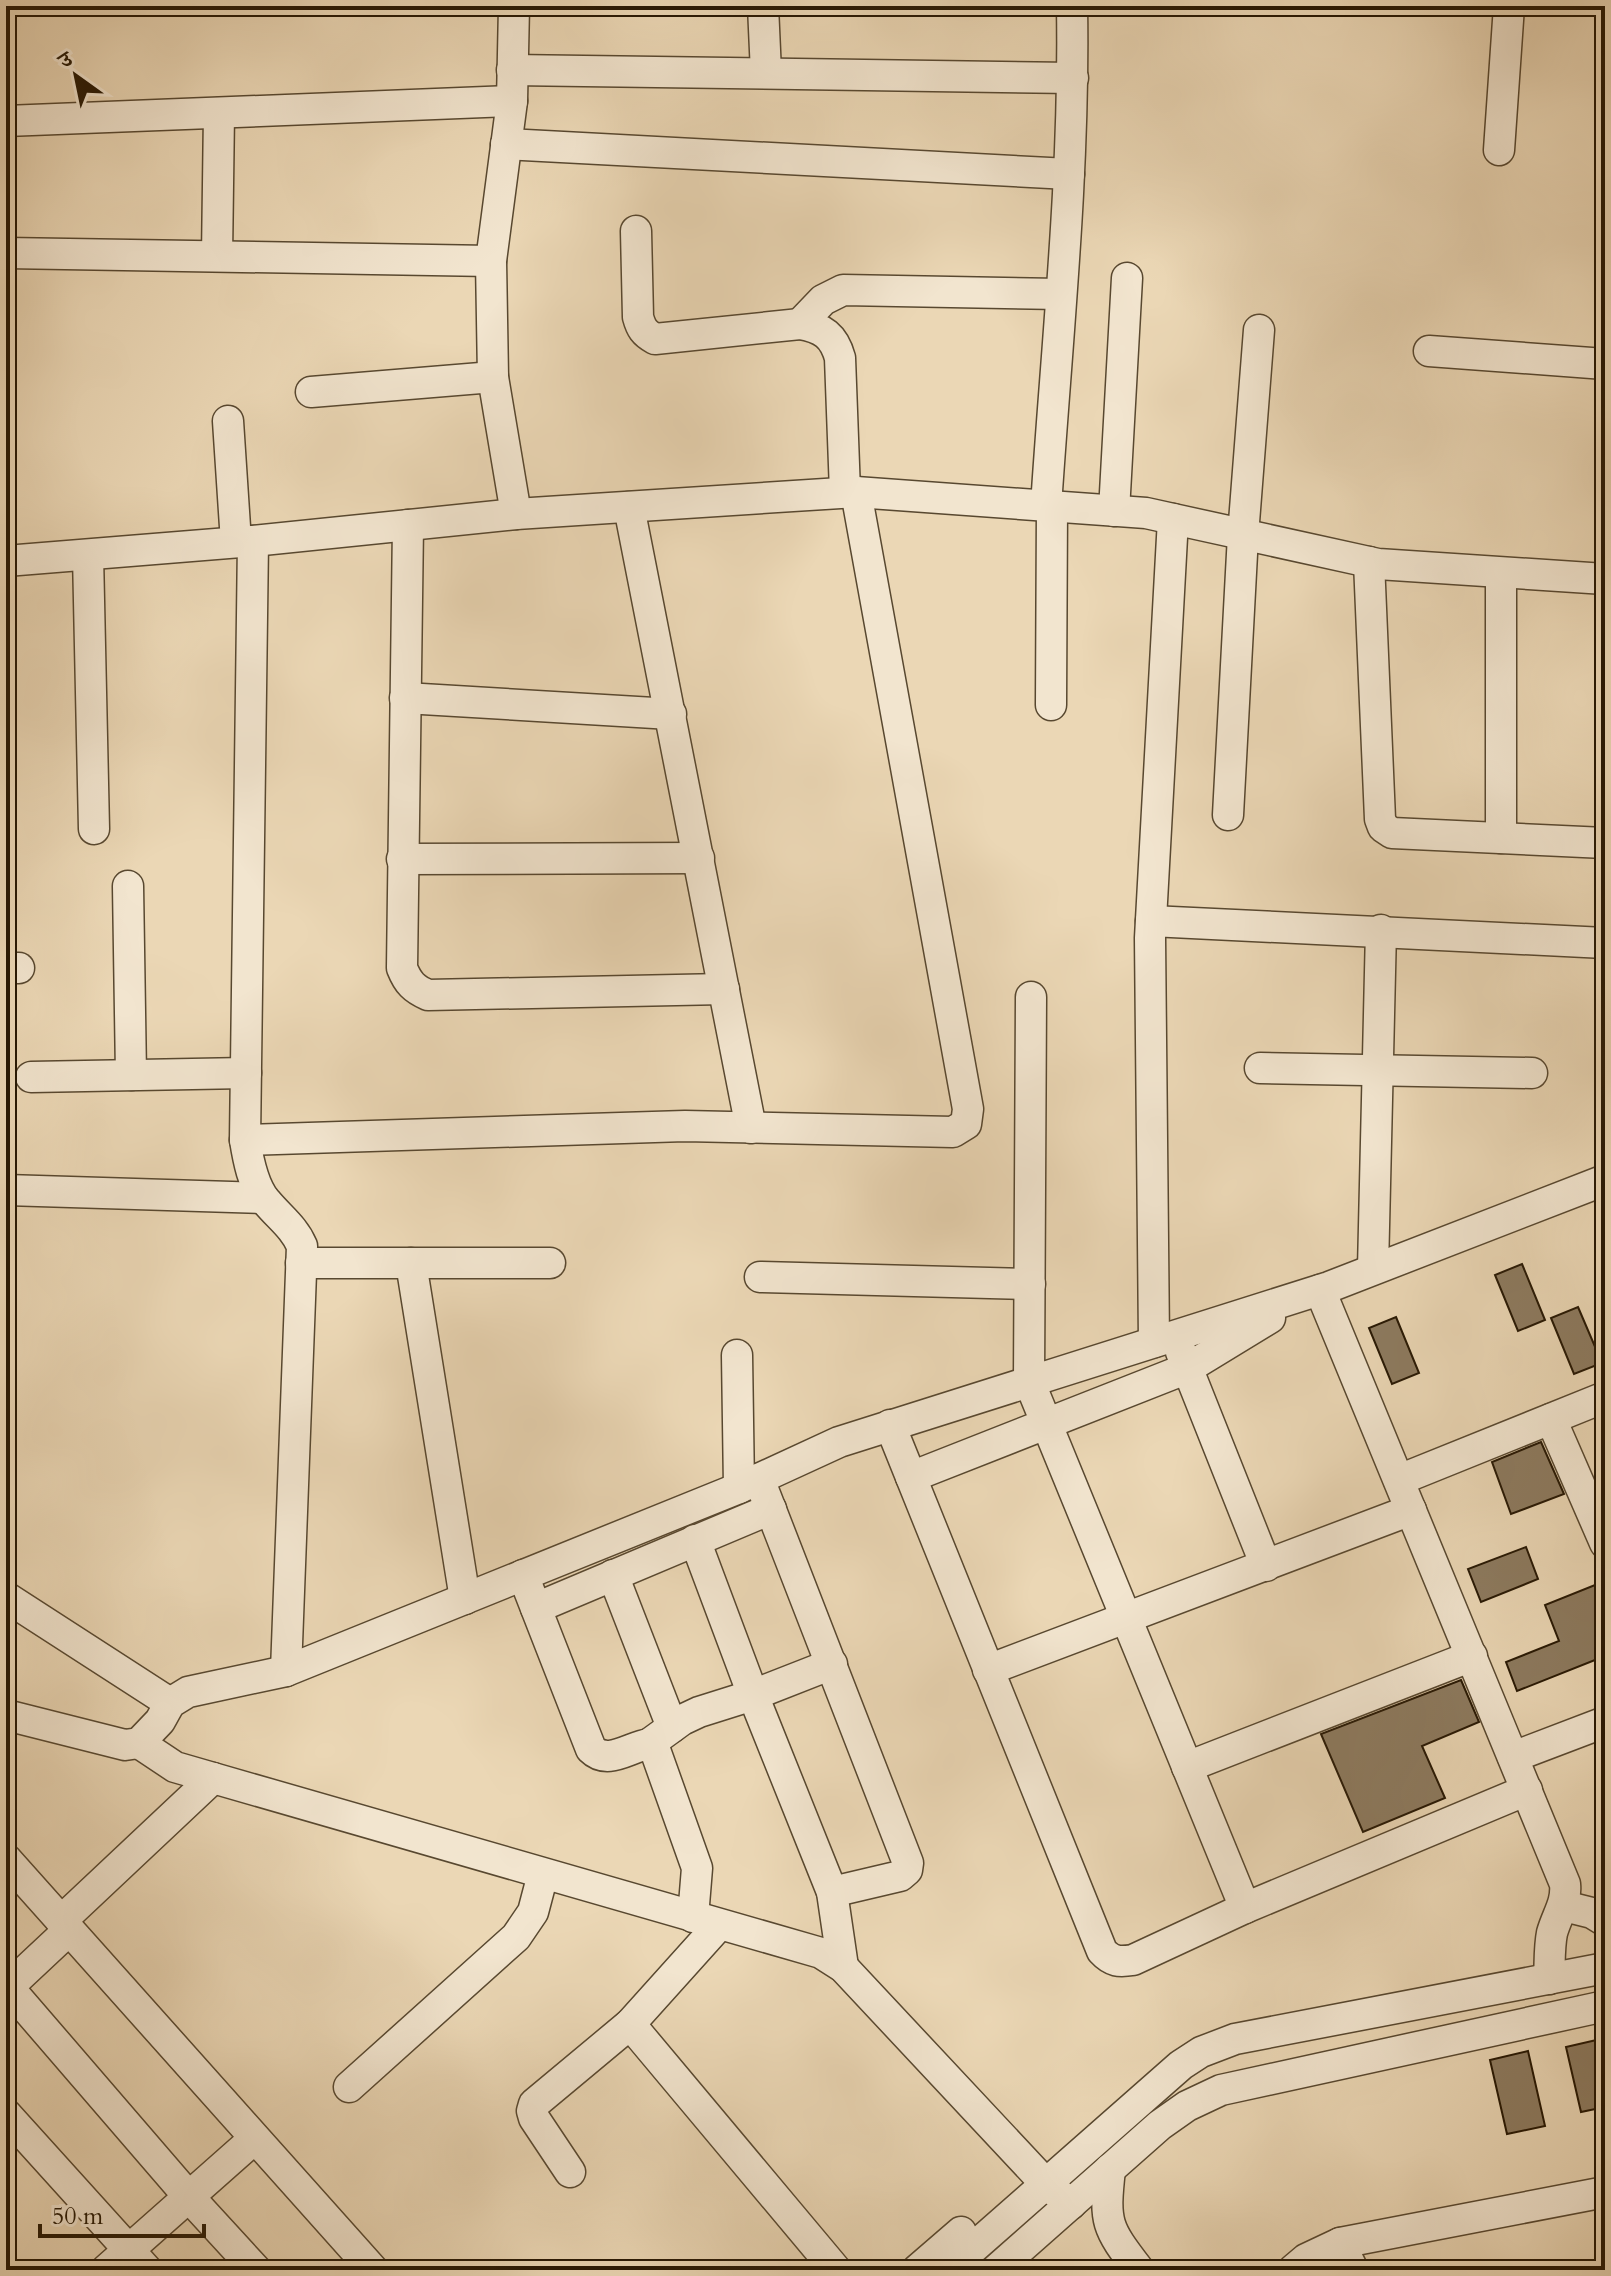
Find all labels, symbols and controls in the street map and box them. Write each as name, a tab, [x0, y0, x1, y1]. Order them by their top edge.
north arrow	[36, 36, 116, 116]
text: उ	[51, 43, 80, 77]
scale bar	[40, 2188, 204, 2238]
text: 50 m	[52, 2200, 104, 2233]

